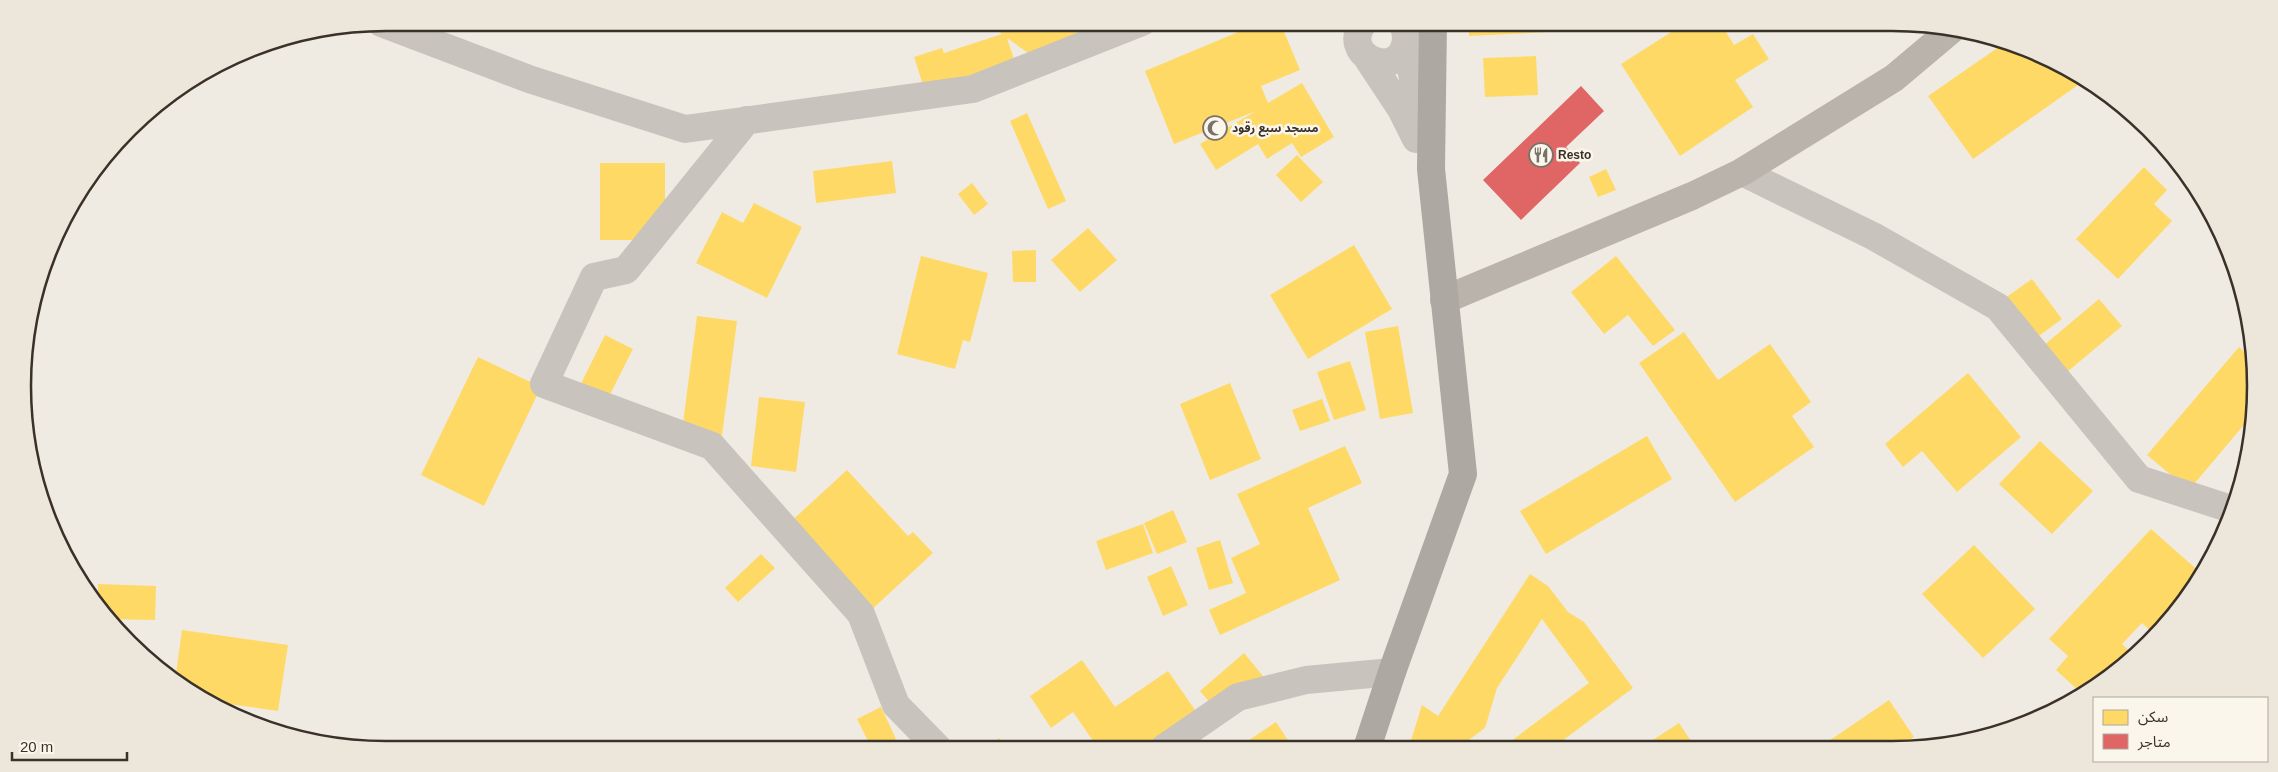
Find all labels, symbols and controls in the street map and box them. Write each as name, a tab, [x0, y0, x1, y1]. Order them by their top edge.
mosque icon: مسجد سبع رقود	[1202, 115, 1228, 141]
place label: مسجد سبع رقود	[1232, 121, 1319, 137]
restaurant icon: Resto	[1528, 142, 1554, 168]
place label: Resto	[1558, 148, 1591, 162]
legend	[2093, 697, 2268, 762]
text: سكن	[2138, 708, 2169, 726]
scale bar	[12, 730, 128, 762]
text: متاجر	[2137, 733, 2171, 751]
text: 20 m	[20, 738, 53, 755]

